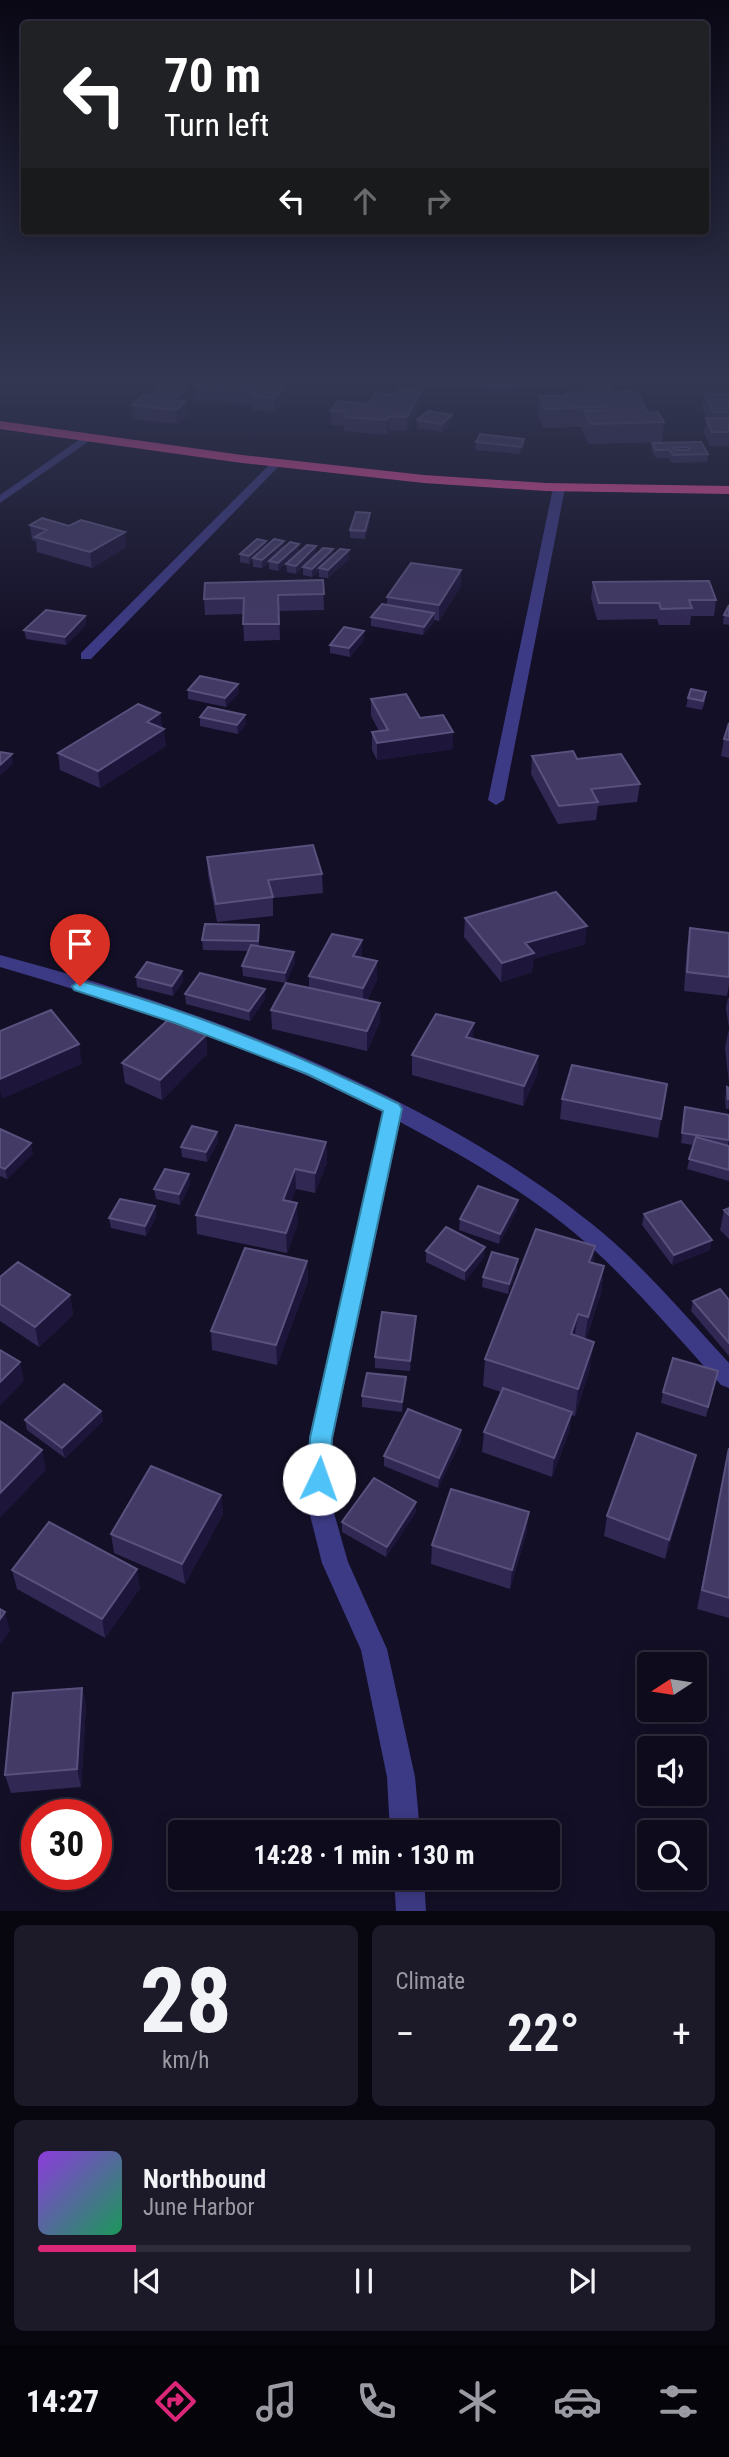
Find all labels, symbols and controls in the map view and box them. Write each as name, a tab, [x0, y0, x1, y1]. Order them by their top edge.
text: 70 m	[164, 47, 261, 104]
icon: left	[49, 49, 140, 140]
text: Turn left	[164, 106, 269, 144]
icon: left	[273, 182, 311, 220]
icon: ahead	[346, 182, 384, 220]
icon: right	[419, 182, 457, 220]
pin	[50, 914, 110, 986]
icon: arrive	[61, 925, 99, 963]
position arrow	[282, 1442, 356, 1516]
north arrow	[637, 1652, 707, 1722]
map controls	[637, 1652, 707, 1890]
button: sound	[637, 1736, 707, 1806]
speed limit sign: 30	[21, 1799, 112, 1890]
button: search	[637, 1820, 707, 1890]
text: 14:28 · 1 min · 130 m	[254, 1840, 474, 1870]
text: 28	[140, 1948, 232, 2054]
text: Climate	[396, 1968, 465, 1995]
text: 22°	[507, 2003, 580, 2064]
text: −	[396, 2012, 415, 2056]
text: +	[672, 2012, 691, 2056]
text: km/h	[162, 2047, 209, 2074]
text: Northbound	[143, 2164, 266, 2194]
text: June Harbor	[143, 2194, 255, 2221]
icon: previous	[128, 2262, 166, 2300]
icon: pause	[345, 2262, 383, 2300]
icon: next	[563, 2262, 601, 2300]
icon: directions	[151, 2377, 200, 2426]
icon: music	[252, 2377, 301, 2426]
icon: phone	[352, 2377, 401, 2426]
icon: climate	[453, 2377, 502, 2426]
icon: car	[553, 2377, 602, 2426]
icon: filters	[654, 2377, 703, 2426]
text: 14:27	[26, 2382, 99, 2420]

